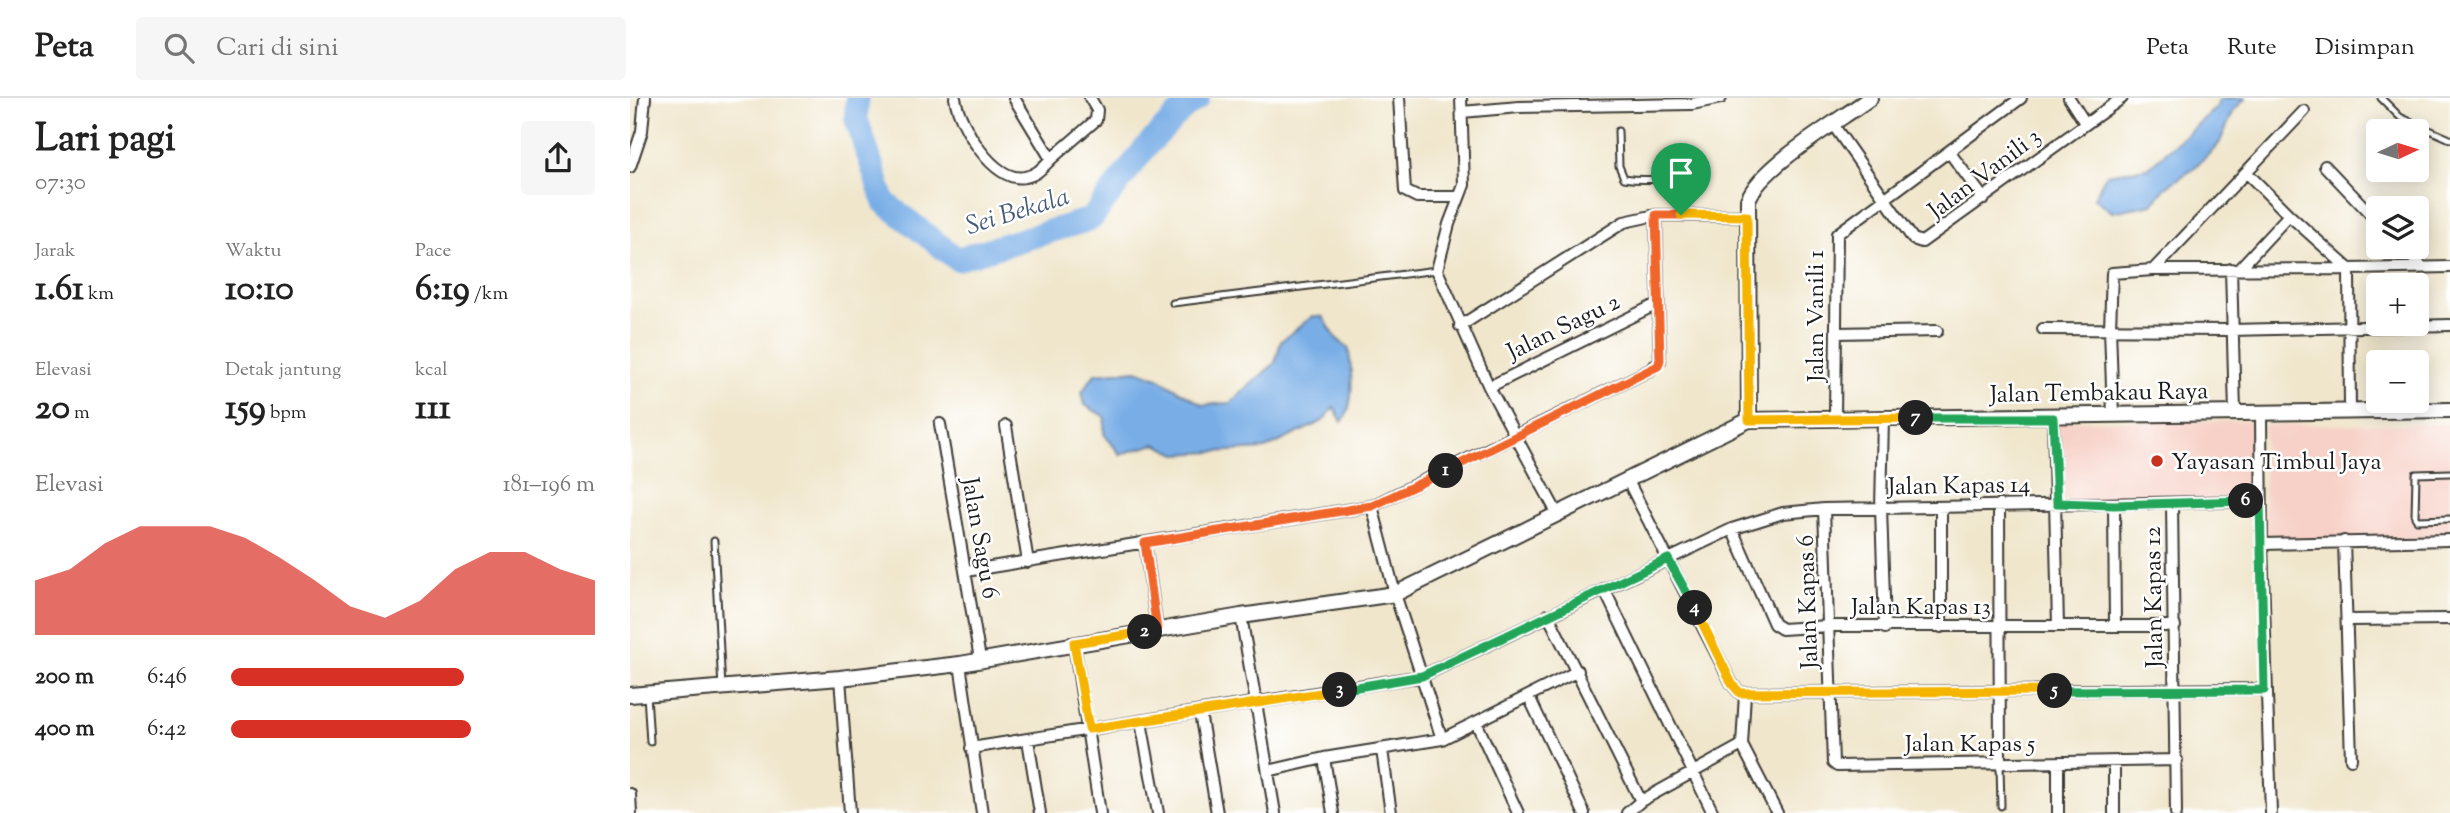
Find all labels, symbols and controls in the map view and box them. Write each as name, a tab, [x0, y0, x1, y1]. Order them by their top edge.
search box	[136, 17, 626, 80]
text: Peta	[35, 24, 94, 72]
icon: search	[160, 29, 198, 67]
text: Cari di sini	[216, 30, 339, 67]
text: Peta	[2146, 31, 2189, 65]
text: Rute	[2227, 31, 2277, 65]
text: Disimpan	[2315, 31, 2415, 65]
text: Lari pagi	[35, 114, 175, 168]
north arrow	[2366, 119, 2429, 182]
map controls	[2366, 119, 2429, 413]
button: share	[521, 121, 595, 195]
street label: Jalan Vanili 3	[1920, 121, 2049, 230]
pin	[1651, 143, 1711, 215]
icon: arrive	[1662, 154, 1700, 192]
text: 07:30	[35, 167, 86, 200]
water label: Sei Bekala	[961, 179, 1074, 246]
button: layers	[2366, 196, 2429, 259]
text: Jarak	[35, 238, 75, 265]
text: Waktu	[225, 238, 281, 265]
text: Pace	[415, 238, 451, 265]
street label: Jalan Vanili 1	[1800, 250, 1834, 384]
text: 1.61	[35, 265, 84, 316]
text: 10:10	[225, 265, 294, 316]
text: 6:19	[415, 265, 470, 316]
button: +	[2366, 273, 2429, 336]
text: km	[84, 281, 114, 308]
text: /km	[470, 281, 508, 308]
street label: Jalan Sagu 2	[1500, 286, 1626, 371]
button: −	[2366, 350, 2429, 413]
text: Elevasi	[35, 357, 92, 384]
text: Detak jantung	[225, 357, 341, 384]
text: kcal	[415, 357, 448, 384]
street label: Jalan Tembakau Raya	[1987, 375, 2209, 413]
text: 20	[35, 384, 70, 435]
text: 159	[225, 384, 266, 435]
text: 111	[415, 384, 451, 435]
text: m	[70, 400, 90, 427]
text: bpm	[266, 400, 306, 427]
pin: 7	[1898, 400, 1934, 436]
text: 7	[1911, 404, 1920, 431]
place label: Yayasan Timbul Jaya	[2171, 446, 2382, 480]
marker: Yayasan Timbul Jaya	[2149, 453, 2165, 469]
pin: 1	[1428, 454, 1464, 488]
text: 1	[1442, 457, 1449, 484]
text: Elevasi	[35, 469, 104, 502]
text: 181–196 m	[503, 469, 595, 502]
street label: Jalan Kapas 14	[1886, 469, 2031, 505]
street label: Jalan Sagu 6	[951, 473, 1006, 602]
pin: 6	[2228, 484, 2264, 518]
text: 6	[2241, 487, 2250, 514]
street label: Jalan Kapas 12	[2137, 526, 2173, 670]
street label: Jalan Kapas 6	[1790, 534, 1828, 672]
pin: 4	[1678, 590, 1712, 626]
street label: Jalan Kapas 13	[1849, 591, 1991, 625]
text: 4	[1690, 594, 1699, 621]
pin: 2	[1128, 614, 1162, 650]
text: 2	[1140, 618, 1149, 645]
text: 200 m	[35, 661, 94, 694]
text: 6:46	[147, 661, 187, 694]
pin: 3	[1322, 672, 1358, 708]
pin: 5	[2038, 674, 2072, 708]
text: 3	[1336, 676, 1343, 703]
text: 5	[2051, 677, 2058, 704]
text: 400 m	[35, 713, 95, 746]
text: 6:42	[147, 713, 187, 746]
street label: Jalan Kapas 5	[1903, 728, 2035, 762]

